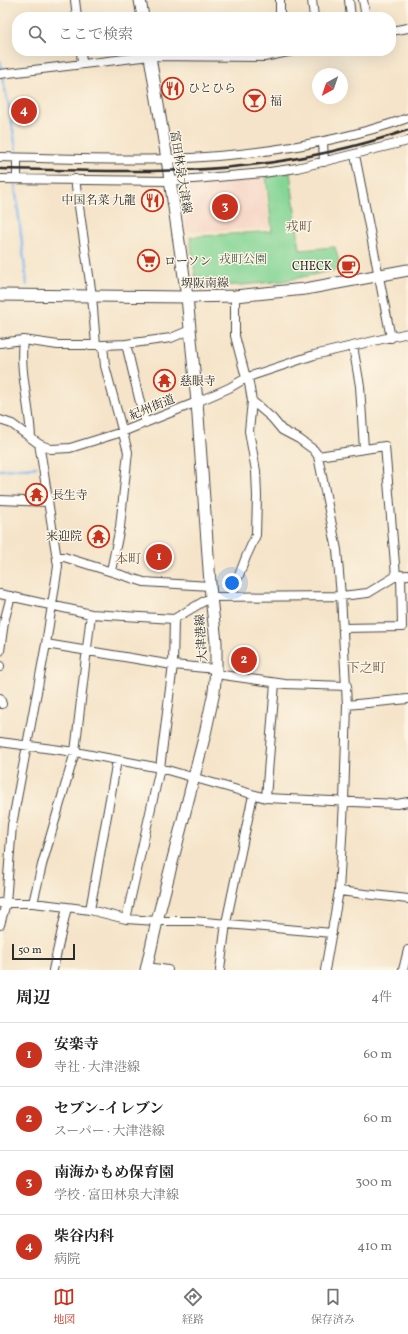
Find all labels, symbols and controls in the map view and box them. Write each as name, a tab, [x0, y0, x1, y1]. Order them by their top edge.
search box	[12, 12, 396, 56]
icon: search	[26, 23, 48, 45]
text: ここで検索	[58, 25, 133, 46]
north arrow	[312, 68, 348, 104]
restaurant icon: ひとひら	[159, 75, 185, 101]
place label: ひとひら	[188, 81, 236, 97]
bar icon: 福	[242, 88, 268, 114]
place label: 福	[270, 94, 282, 110]
pin: 4	[11, 96, 37, 126]
street label: 富田林泉大津線	[166, 129, 194, 215]
restaurant icon: 中国名菜 九龍	[139, 187, 165, 213]
pin: 3	[212, 192, 238, 222]
place label: 中国名菜 九龍	[62, 193, 136, 209]
district label: 戎町	[286, 219, 312, 237]
supermarket icon: ローソン	[135, 248, 161, 274]
park label: 戎町公園	[219, 252, 267, 268]
cafe icon: CHECK	[335, 253, 361, 279]
place label: ローソン	[164, 254, 212, 270]
place label: CHECK	[292, 259, 332, 275]
street label: 堺阪南線	[181, 276, 229, 292]
temple icon: 慈眼寺	[151, 368, 177, 394]
place label: 慈眼寺	[180, 374, 216, 390]
street label: 紀州街道	[127, 392, 178, 424]
temple icon: 長生寺	[24, 482, 50, 508]
place label: 長生寺	[52, 488, 88, 504]
temple icon: 来迎院	[85, 523, 111, 549]
place label: 来迎院	[46, 529, 82, 545]
pin: 1	[146, 542, 172, 572]
district label: 本町	[115, 551, 141, 569]
your location	[222, 573, 242, 593]
street label: 大津港線	[192, 613, 212, 662]
pin: 2	[231, 645, 257, 675]
district label: 下之町	[346, 660, 386, 678]
scale bar	[12, 942, 75, 961]
text: 50 m	[18, 943, 42, 958]
text: 周辺	[16, 987, 50, 1010]
text: 4件	[371, 989, 392, 1007]
text: 安楽寺	[54, 1035, 99, 1056]
text: 1	[26, 1046, 32, 1064]
text: 60 m	[364, 1046, 392, 1064]
text: 寺社 · 大津港線	[54, 1059, 140, 1077]
text: セブン-イレブン	[54, 1099, 164, 1120]
text: 2	[26, 1110, 32, 1128]
text: 60 m	[364, 1110, 392, 1128]
text: スーパー · 大津港線	[54, 1123, 164, 1141]
text: 南海かもめ保育園	[54, 1163, 174, 1184]
text: 3	[26, 1174, 32, 1192]
text: 300 m	[356, 1174, 392, 1192]
text: 学校 · 富田林泉大津線	[54, 1187, 179, 1205]
text: 柴谷内科	[54, 1227, 114, 1248]
text: 4	[25, 1238, 33, 1256]
text: 410 m	[357, 1238, 392, 1256]
text: 病院	[54, 1251, 80, 1269]
tab: 地図	[53, 1286, 75, 1328]
tab: 経路	[182, 1286, 204, 1328]
tab: 保存済み	[311, 1286, 355, 1328]

